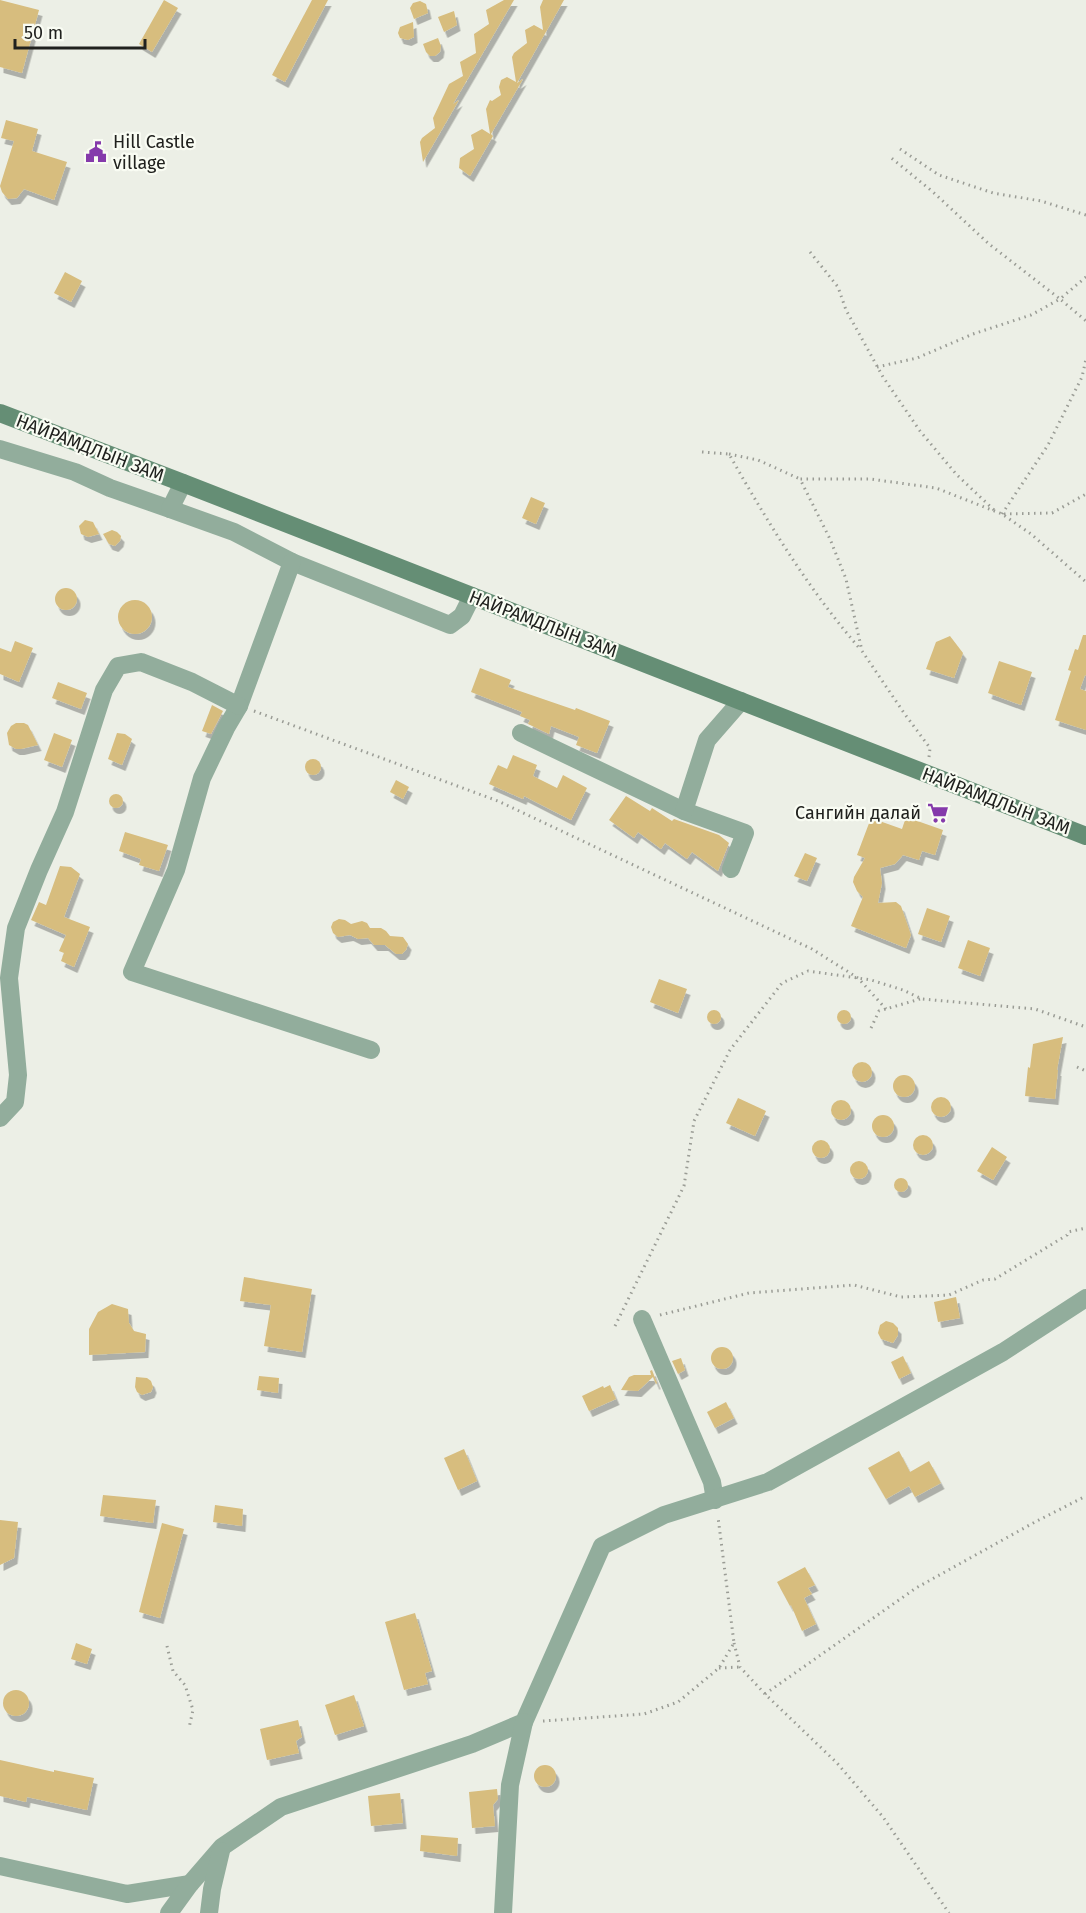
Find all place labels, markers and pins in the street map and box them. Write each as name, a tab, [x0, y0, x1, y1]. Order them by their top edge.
place label: Hill Castle village	[113, 131, 195, 174]
public building icon: Hill Castle village	[84, 140, 108, 164]
supermarket icon: Сангийн далай	[926, 801, 950, 825]
place label: Сангийн далай	[795, 802, 921, 824]

